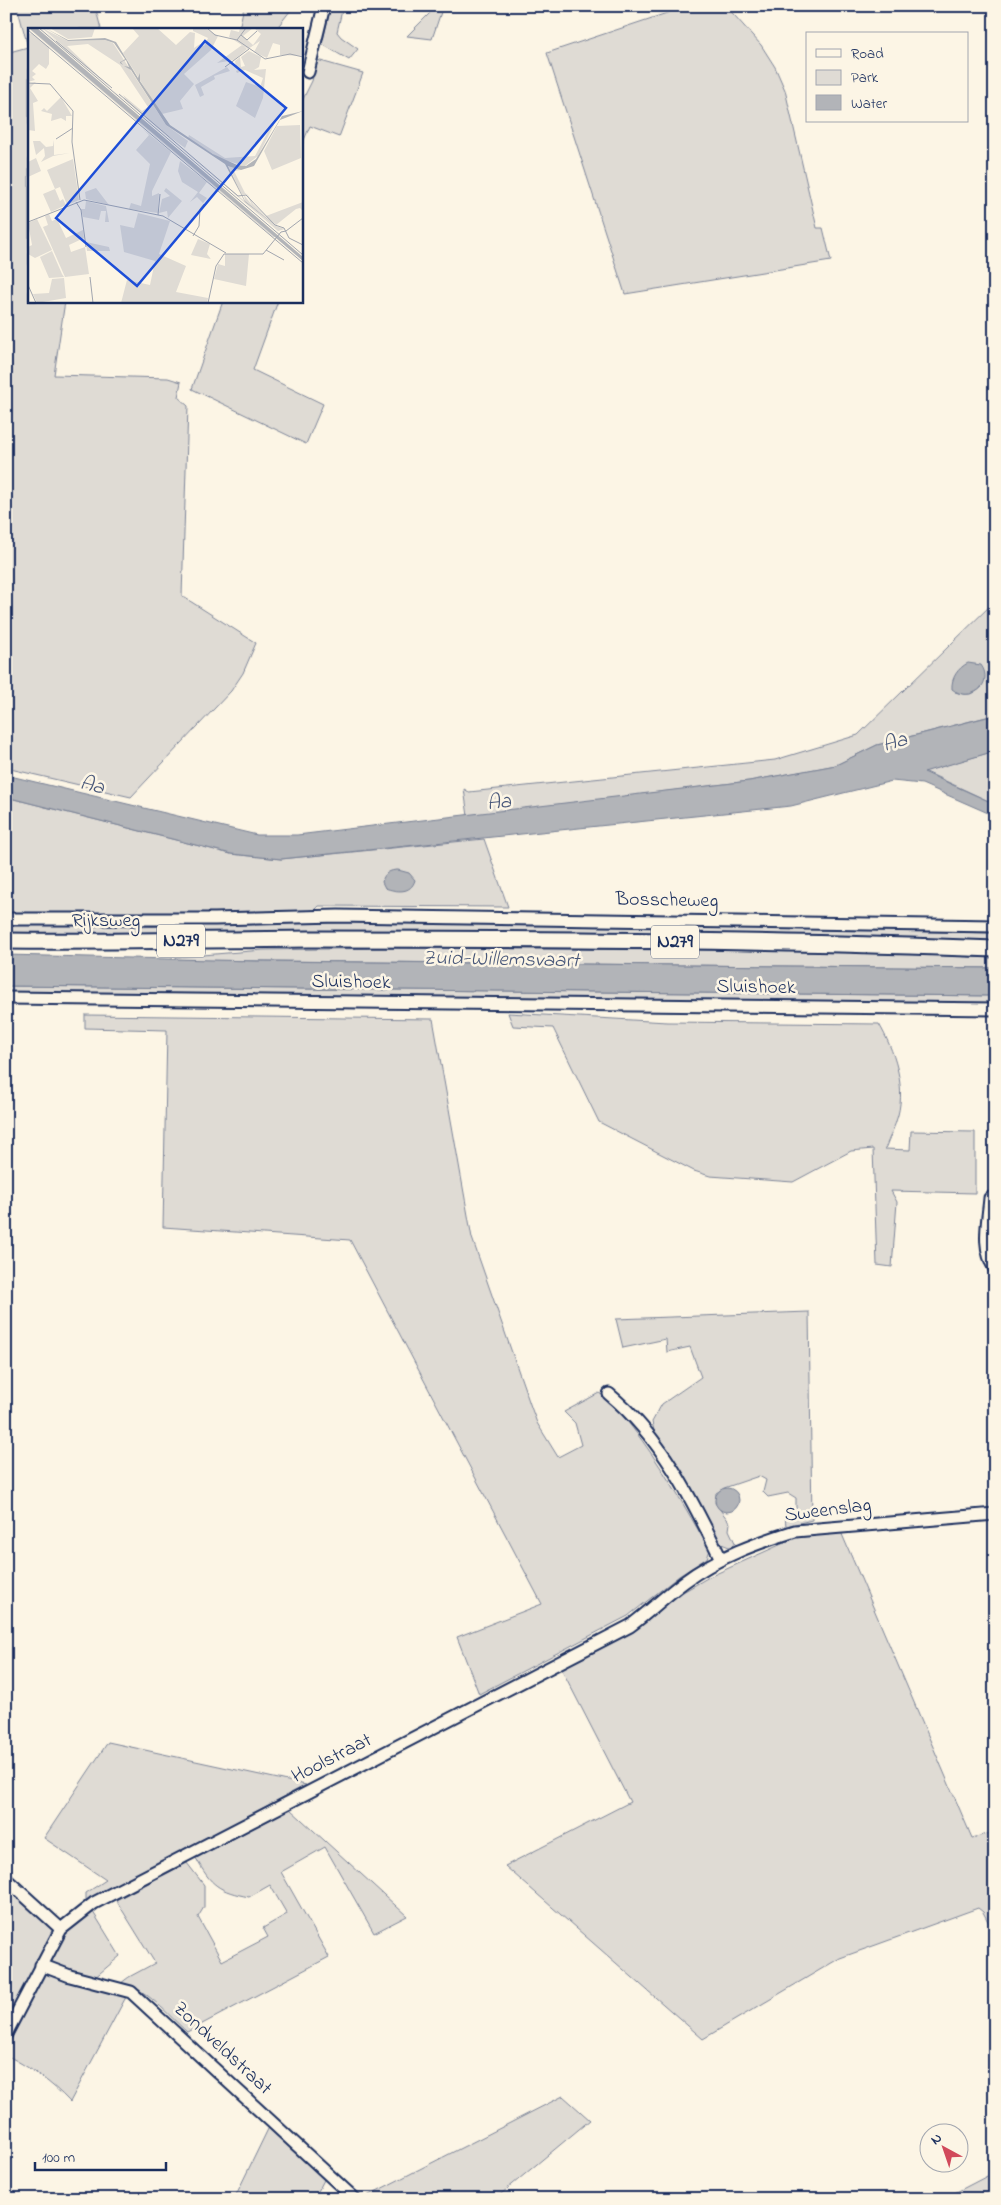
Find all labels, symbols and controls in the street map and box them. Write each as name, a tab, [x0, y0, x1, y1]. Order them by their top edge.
inset map	[28, 28, 302, 302]
legend	[806, 32, 968, 122]
text: Road	[851, 43, 884, 65]
text: Park	[851, 67, 879, 89]
text: Water	[851, 93, 887, 115]
water label: Aa	[879, 725, 911, 761]
water label: Aa	[77, 769, 108, 804]
water label: Aa	[485, 787, 513, 819]
street label: Bosscheweg	[614, 886, 719, 917]
street label: Rijksweg	[72, 907, 140, 937]
road number: N279	[157, 924, 205, 958]
road number: N279	[651, 926, 699, 959]
water label: Zuid-Willemsvaart	[423, 944, 581, 976]
street label: Sluishoek	[311, 968, 391, 998]
street label: Sluishoek	[716, 973, 796, 1003]
street label: Sweenslag	[783, 1491, 873, 1532]
street label: Hoolstraat	[287, 1726, 377, 1792]
street label: Zondveldstraat	[166, 1995, 278, 2103]
north arrow	[918, 2122, 968, 2172]
text: N	[926, 2128, 947, 2150]
scale bar	[35, 2140, 166, 2172]
text: 100 m	[42, 2147, 75, 2169]

